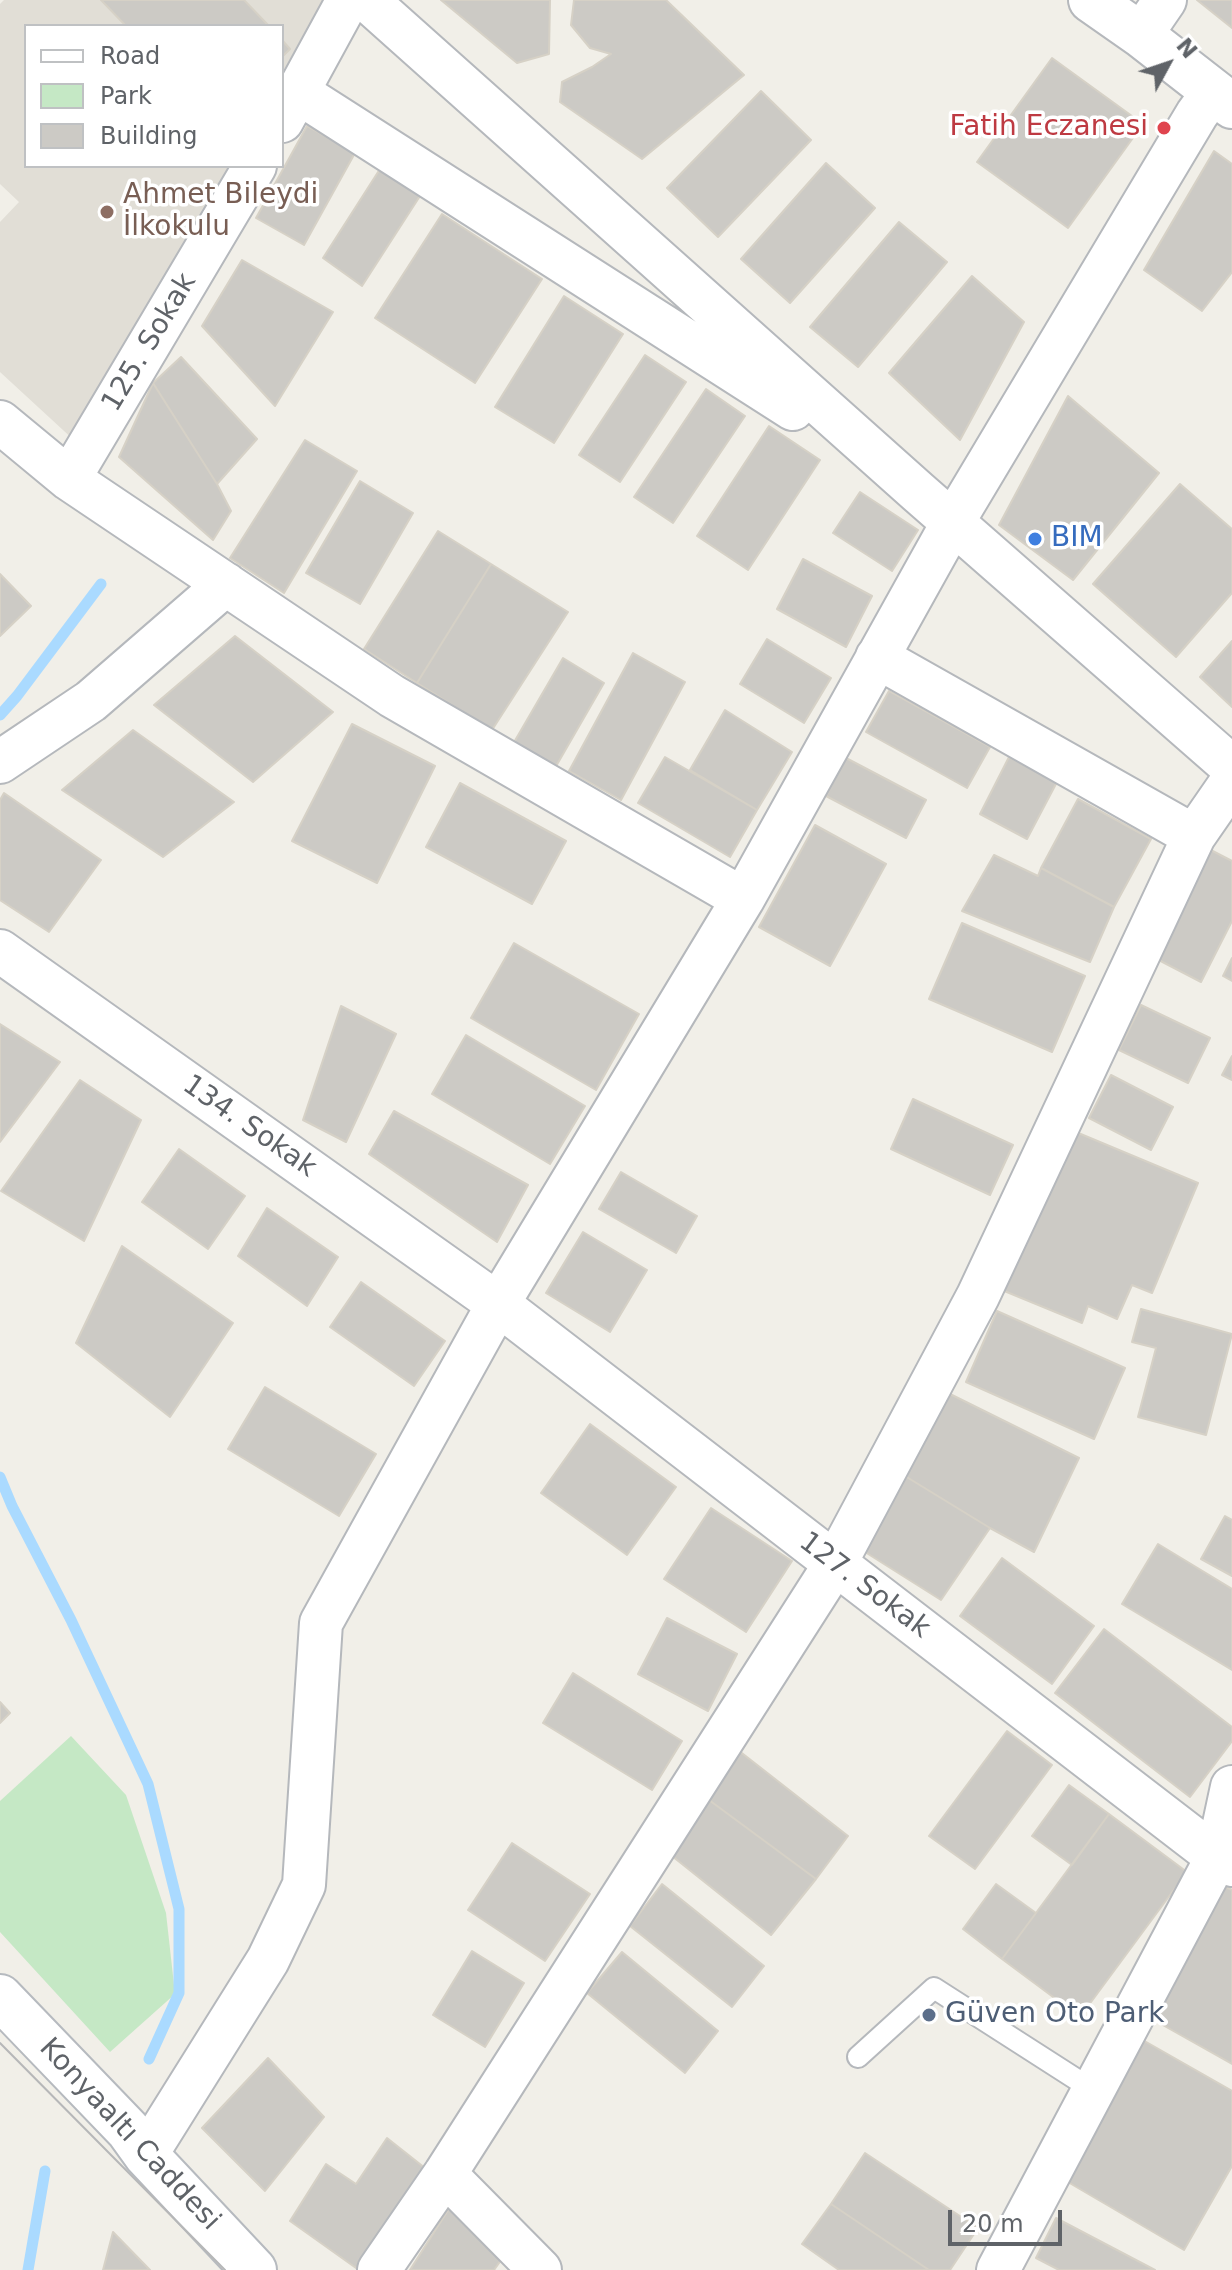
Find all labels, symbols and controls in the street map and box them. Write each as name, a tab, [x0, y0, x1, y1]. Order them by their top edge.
legend	[24, 24, 284, 168]
north arrow	[1128, 24, 1208, 104]
text: N	[1171, 33, 1202, 63]
text: Road	[100, 42, 160, 70]
text: Park	[100, 82, 152, 110]
place label: Fatih Eczanesi	[950, 111, 1148, 145]
marker: Fatih Eczanesi	[1155, 119, 1173, 137]
text: Building	[100, 122, 197, 150]
place label: Ahmet Bileydi İlkokulu	[123, 179, 318, 245]
marker: Ahmet Bileydi İlkokulu	[98, 203, 116, 221]
street label: 125. Sokak	[96, 268, 204, 418]
place label: BIM	[1051, 522, 1103, 556]
marker: BIM	[1026, 530, 1044, 548]
street label: 134. Sokak	[176, 1069, 322, 1185]
street label: 127. Sokak	[792, 1526, 936, 1646]
place label: Güven Oto Park	[945, 1998, 1164, 2032]
marker: Güven Oto Park	[920, 2006, 938, 2024]
street label: Konyaaltı Caddesi	[31, 2032, 227, 2238]
scale bar	[952, 2194, 1066, 2244]
text: 20 m	[962, 2210, 1024, 2238]

